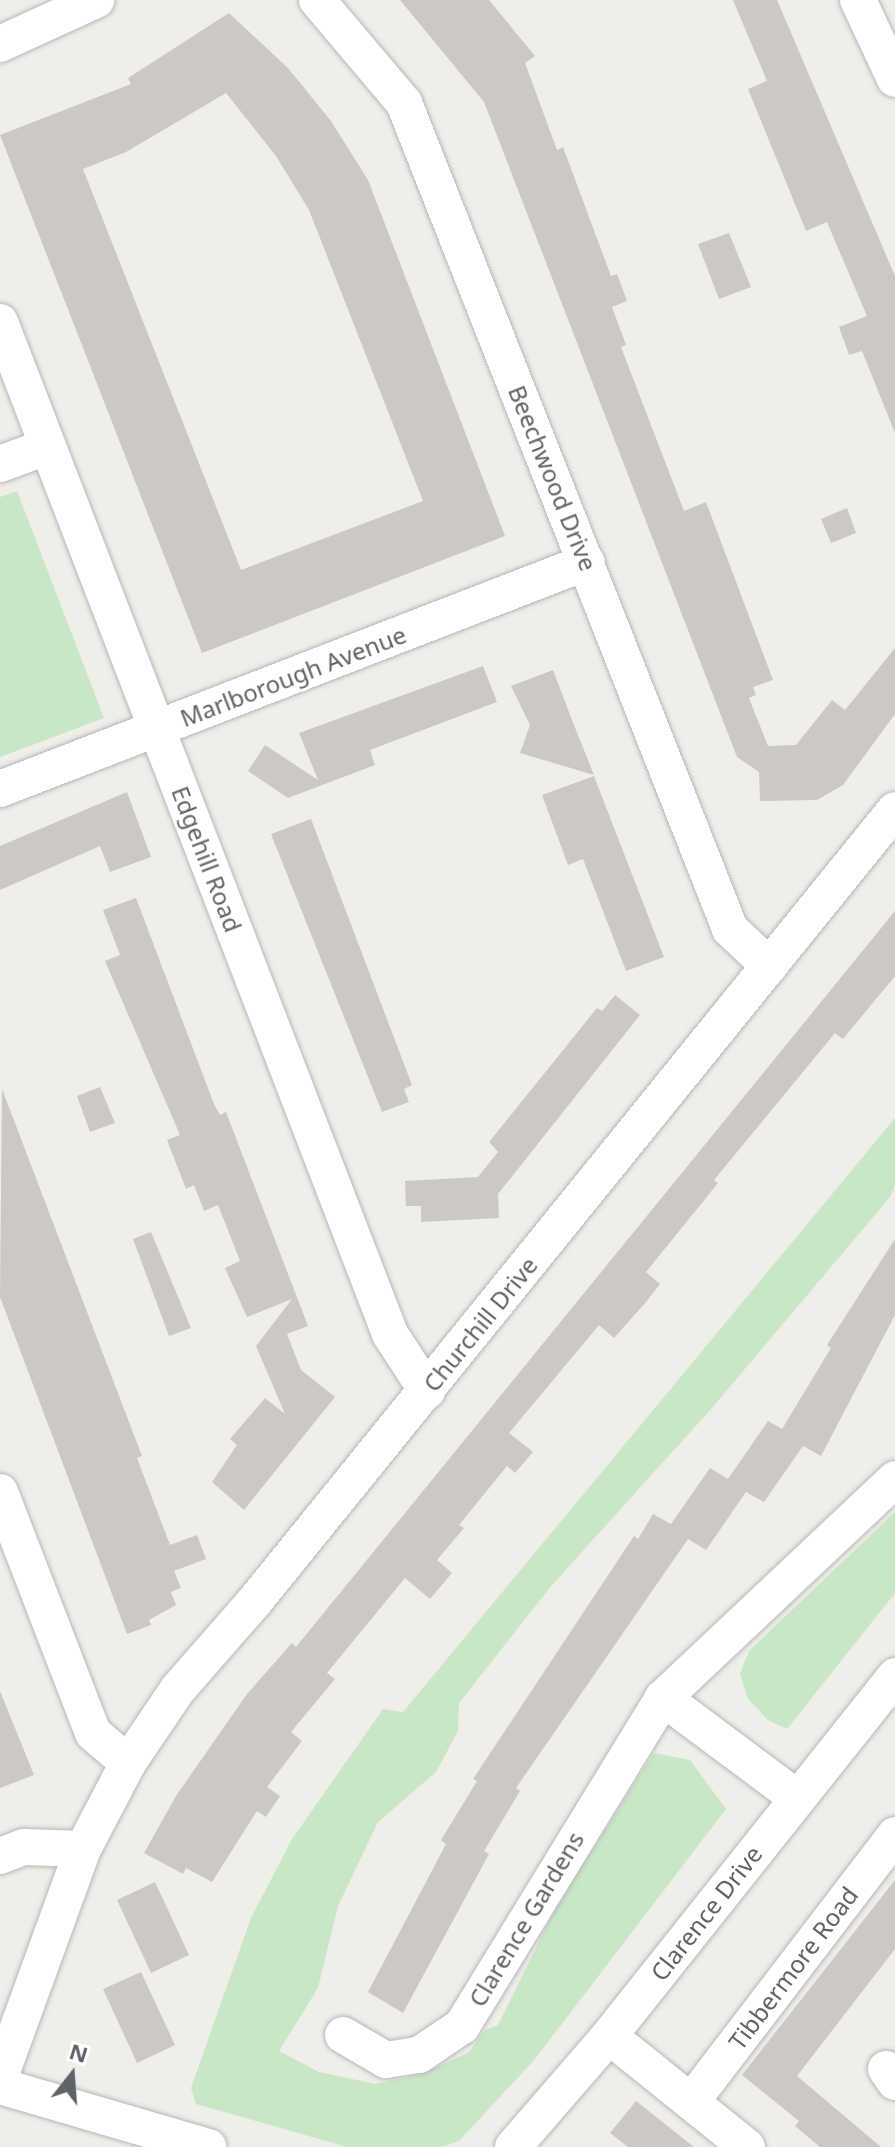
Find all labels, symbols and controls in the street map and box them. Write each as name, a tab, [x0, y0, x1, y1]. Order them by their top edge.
street label: Beechwood Drive	[503, 381, 603, 575]
street label: Marlborough Avenue	[176, 620, 410, 732]
street label: Edgehill Road	[166, 782, 248, 936]
street label: Churchill Drive	[417, 1251, 543, 1397]
street label: Clarence Gardens	[462, 1826, 590, 2012]
street label: Clarence Drive	[644, 1840, 768, 1986]
street label: Tibbermore Road	[722, 1881, 864, 2055]
north arrow	[32, 2035, 112, 2115]
text: N	[66, 2035, 92, 2069]

